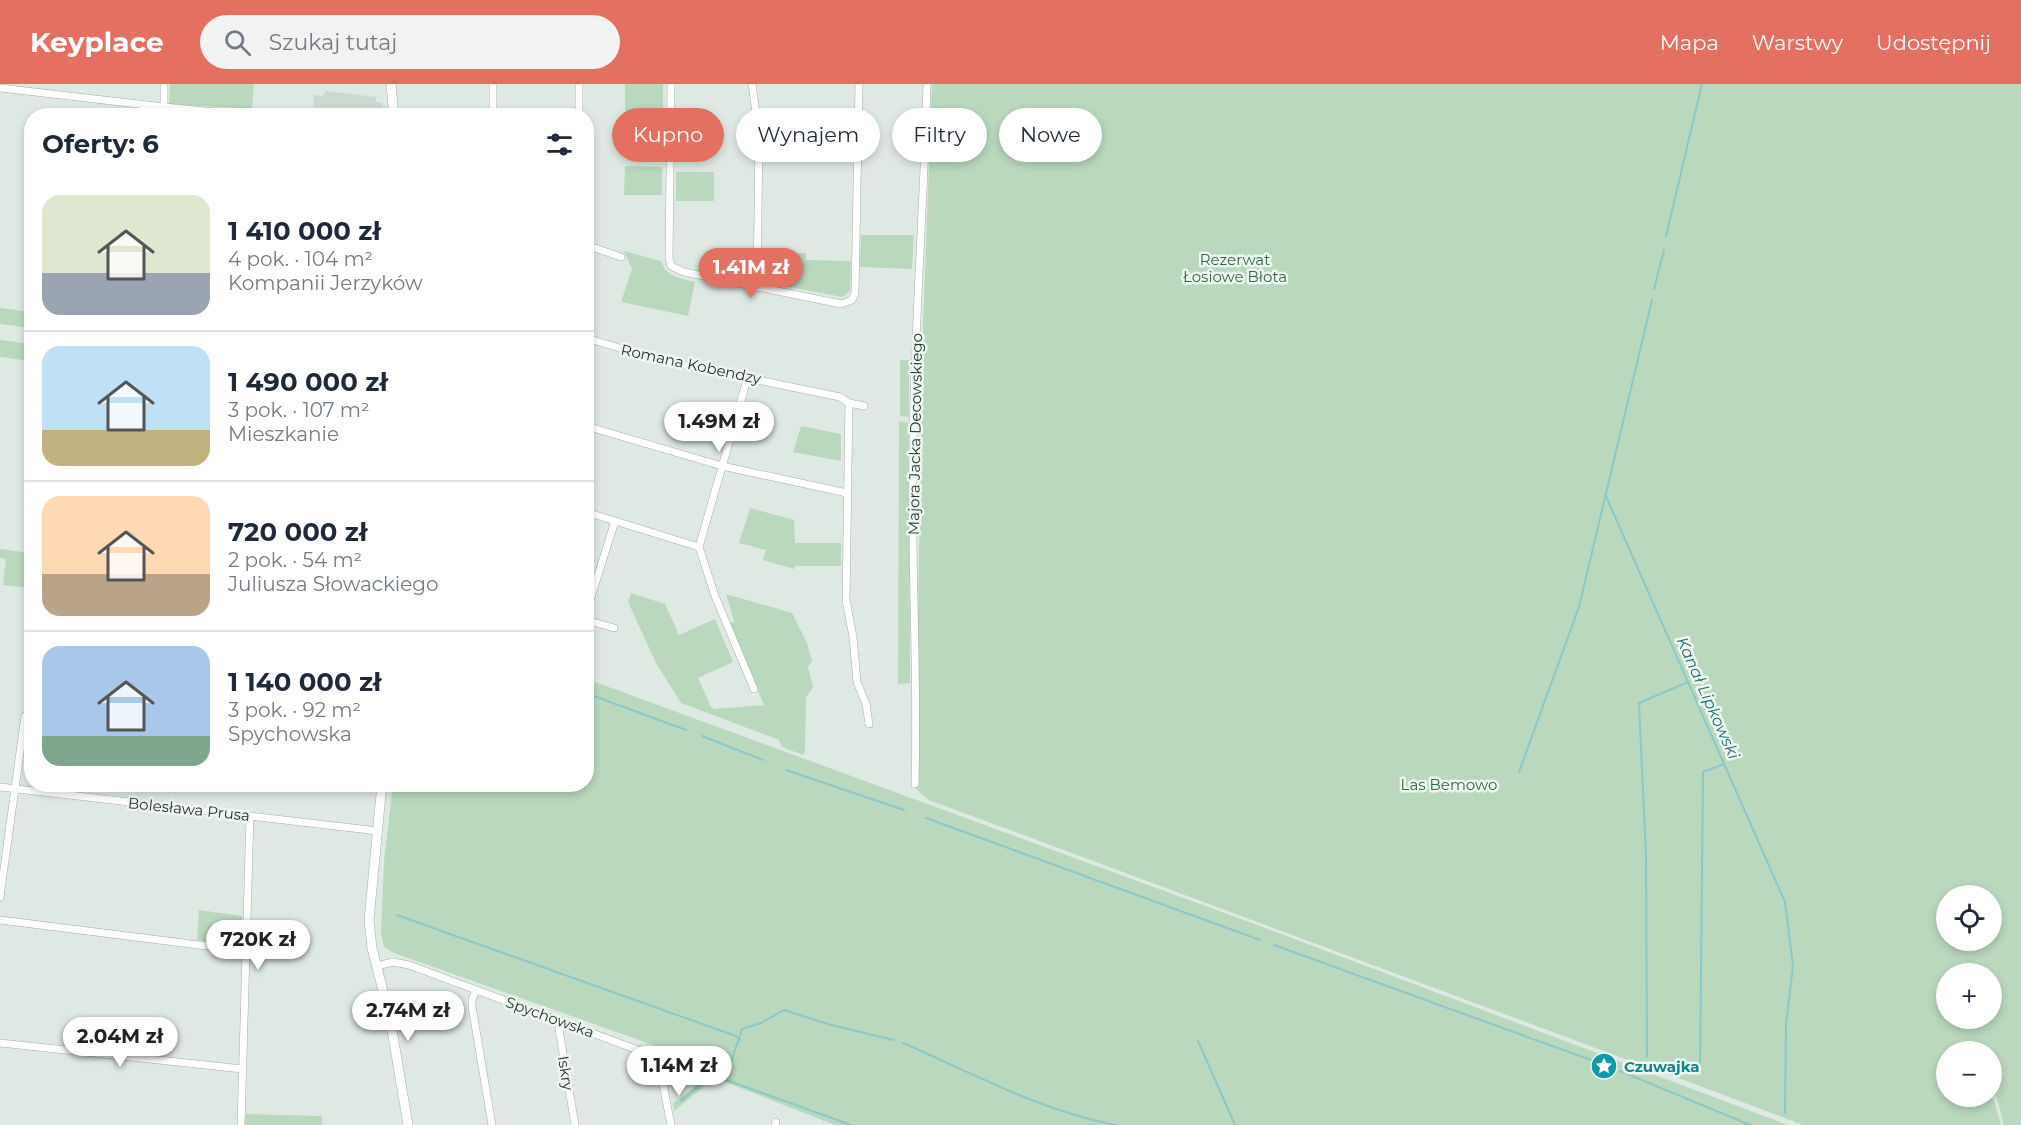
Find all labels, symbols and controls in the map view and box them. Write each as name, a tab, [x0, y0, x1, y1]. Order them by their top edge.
search box	[200, 15, 620, 69]
text: Keyplace	[30, 25, 164, 59]
icon: search	[221, 26, 254, 59]
text: Szukaj tutaj	[269, 29, 397, 56]
text: Mapa	[1660, 30, 1719, 55]
text: Warstwy	[1752, 30, 1843, 55]
text: Udostępnij	[1876, 30, 1991, 55]
chip: Kupno	[612, 108, 724, 162]
chip: Wynajem	[736, 108, 880, 162]
chip: Filtry	[892, 108, 987, 162]
chip: Nowe	[999, 108, 1102, 162]
text: Oferty: 6	[42, 128, 159, 160]
icon: filters	[543, 128, 576, 161]
text: 1 410 000 zł	[228, 215, 381, 247]
icon: home	[90, 219, 162, 291]
text: 4 pok. · 104 m²	[228, 247, 373, 271]
pin: 1.41M zł	[689, 248, 813, 299]
park label: Rezerwat Łosiowe Błota	[1183, 250, 1287, 286]
text: 1.41M zł	[713, 255, 789, 279]
text: Kompanii Jerzyków	[228, 271, 423, 295]
street label: Majora Jacka Decowskiego	[904, 333, 926, 535]
street label: Romana Kobendzy	[619, 340, 764, 388]
text: 1 490 000 zł	[228, 366, 388, 398]
icon: home	[90, 370, 162, 442]
text: 3 pok. · 107 m²	[228, 398, 370, 422]
pin: 1.49M zł	[657, 402, 781, 453]
text: 1.49M zł	[678, 409, 760, 433]
text: Mieszkanie	[228, 422, 339, 446]
text: 720 000 zł	[228, 516, 367, 548]
icon: home	[90, 520, 162, 592]
text: 2 pok. · 54 m²	[228, 548, 362, 572]
text: Juliusza Słowackiego	[228, 572, 439, 596]
water label: Kanał Lipkowski	[1673, 634, 1744, 763]
text: 1 140 000 zł	[228, 666, 382, 698]
icon: home	[90, 670, 162, 742]
text: 3 pok. · 92 m²	[228, 698, 361, 722]
text: Spychowska	[228, 722, 352, 746]
park label: Las Bemowo	[1401, 775, 1497, 794]
street label: Bolesława Prusa	[127, 793, 251, 825]
map controls	[1936, 885, 2002, 1107]
button: locate	[1936, 885, 2002, 951]
pin: 720K zł	[203, 920, 313, 971]
text: 720K zł	[220, 927, 296, 951]
button: +	[1936, 963, 2002, 1029]
pin: 2.74M zł	[346, 991, 470, 1042]
street label: Spychowska	[503, 992, 597, 1042]
text: 2.74M zł	[366, 998, 450, 1022]
pin: 2.04M zł	[58, 1017, 182, 1068]
text: 2.04M zł	[77, 1024, 163, 1048]
button: −	[1936, 1041, 2002, 1107]
pin: 1.14M zł	[617, 1046, 741, 1097]
place icon: Czuwajka	[1589, 1051, 1619, 1081]
text: 1.14M zł	[641, 1053, 717, 1077]
street label: Iskry	[554, 1054, 578, 1093]
place label: Czuwajka	[1624, 1057, 1700, 1076]

